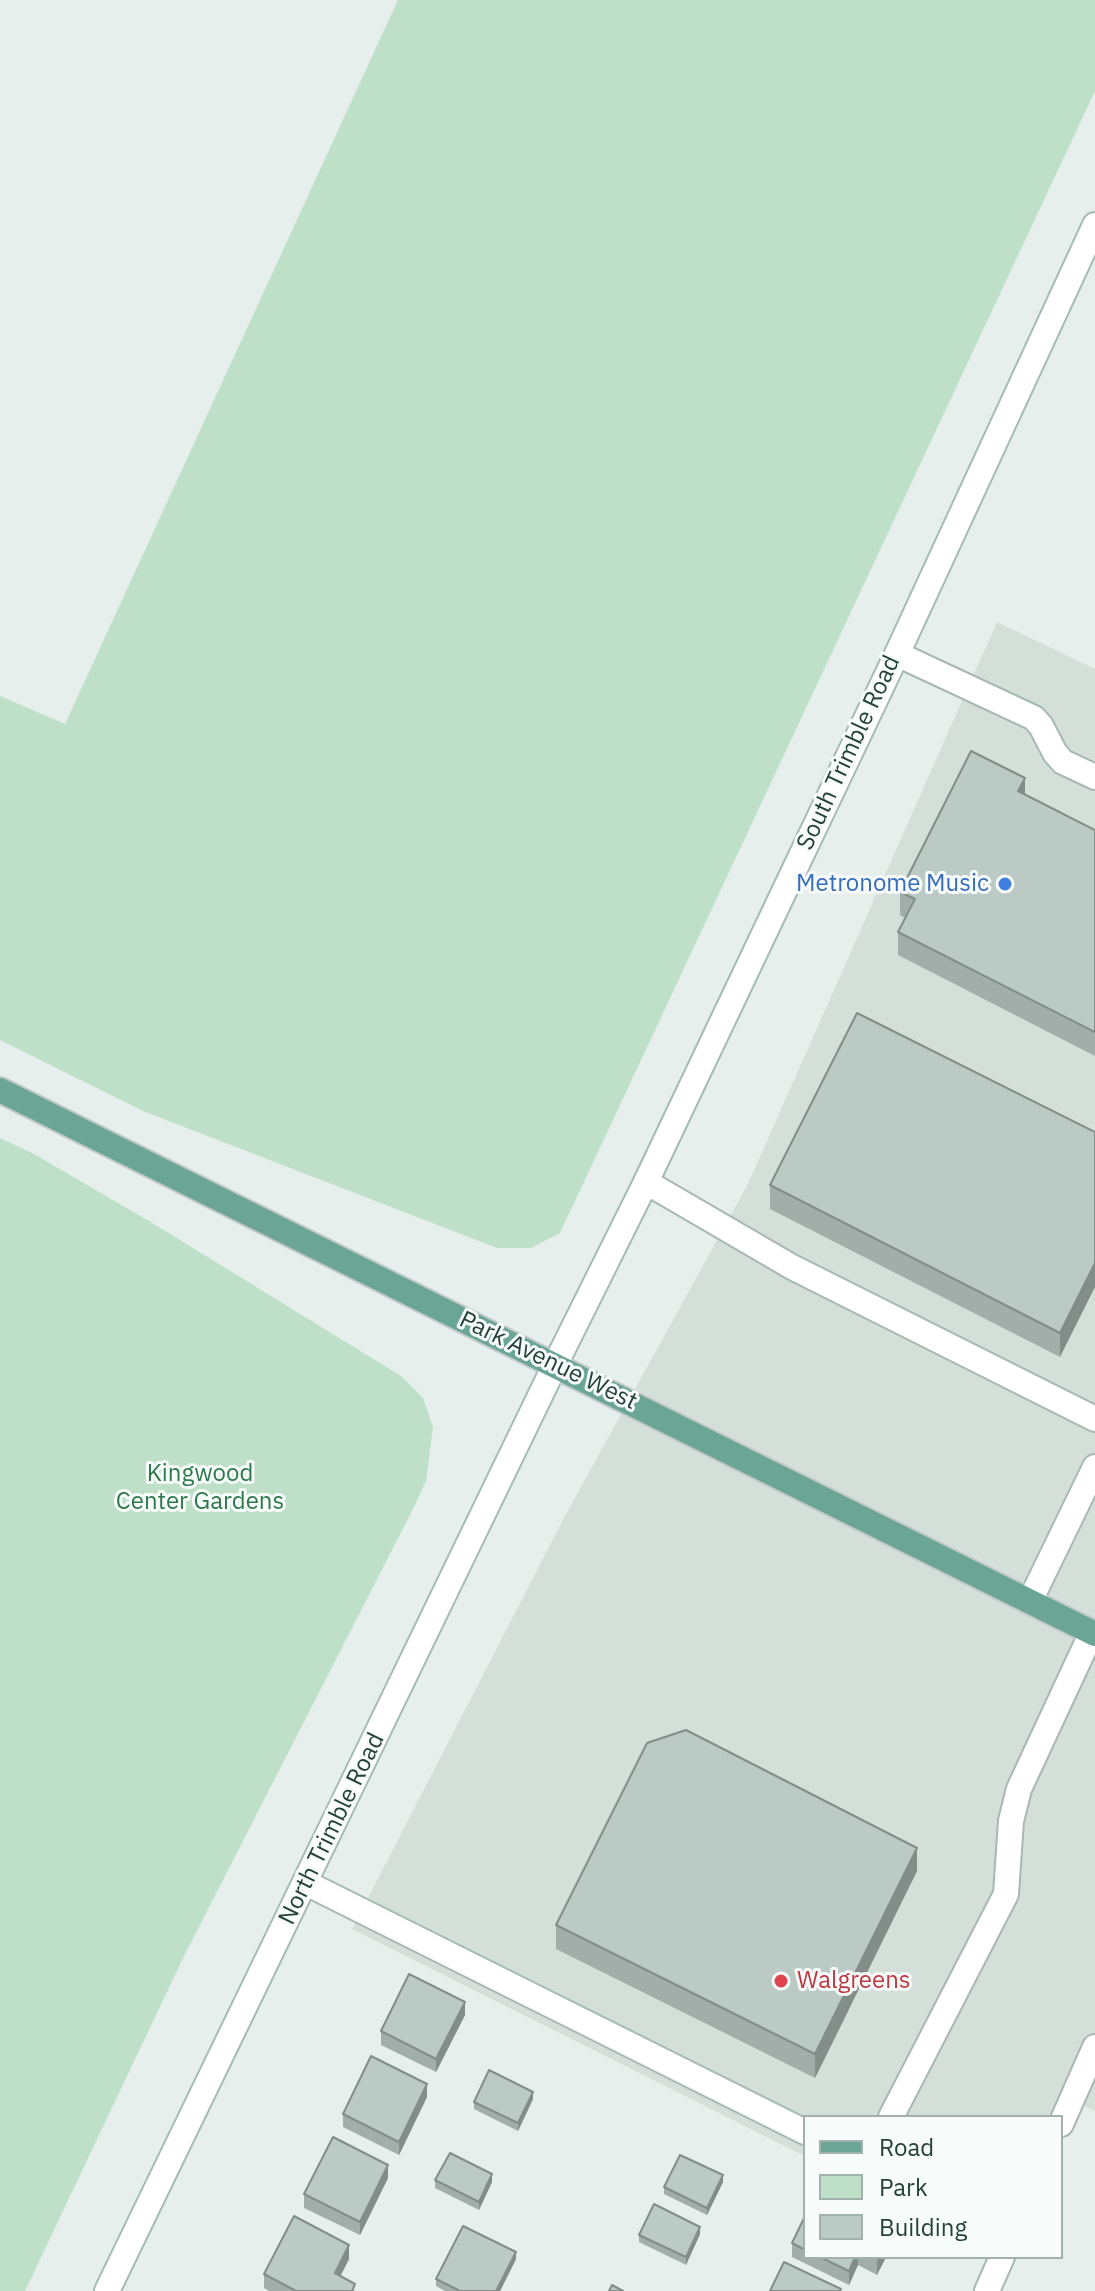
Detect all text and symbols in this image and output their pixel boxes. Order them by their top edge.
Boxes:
street label: South Trimble Road [791,651,907,855]
place label: Metronome Music [796,870,989,898]
marker: Metronome Music [996,875,1014,893]
street label: Park Avenue West [454,1305,642,1417]
park label: Kingwood Center Gardens [116,1460,284,1516]
street label: North Trimble Road [273,1728,391,1930]
place label: Walgreens [797,1967,911,1995]
marker: Walgreens [772,1972,790,1990]
legend [803,2115,1063,2259]
text: Road [879,2131,934,2163]
text: Park [879,2171,928,2203]
text: Building [879,2211,967,2243]

